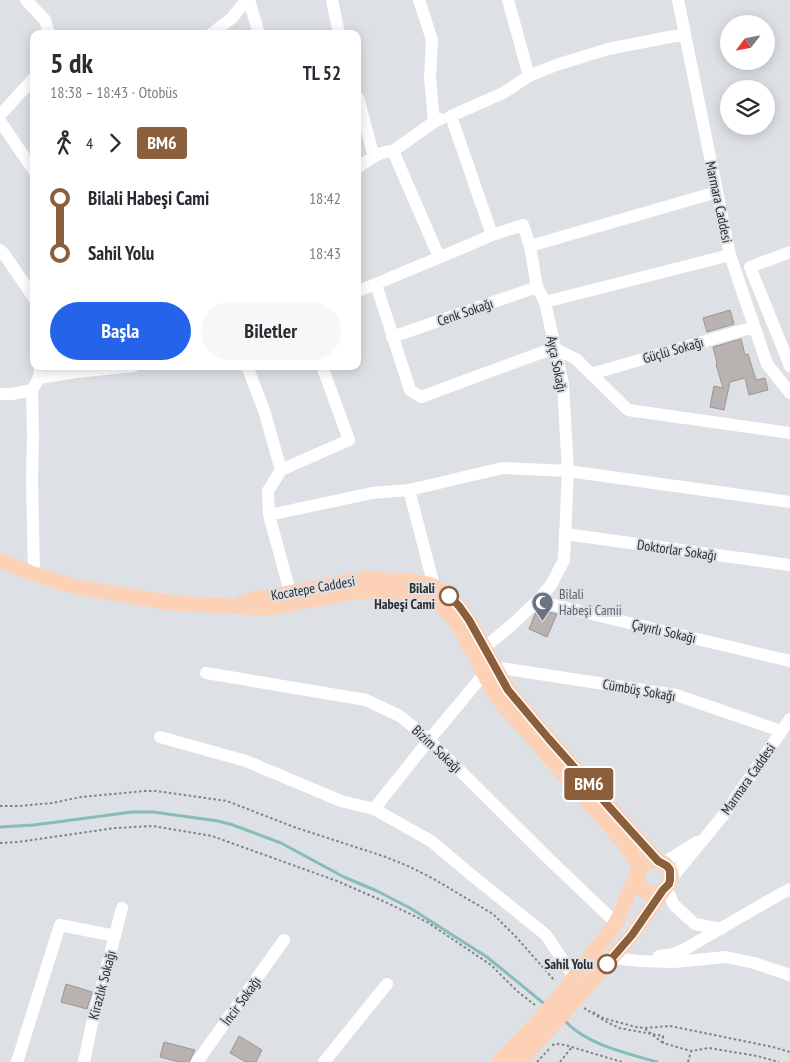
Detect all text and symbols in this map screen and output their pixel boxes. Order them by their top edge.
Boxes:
north arrow [720,15,775,70]
map controls [720,15,775,135]
text: 5 dk [50,44,93,81]
text: TL 52 [303,61,341,85]
button: layers [720,80,775,135]
text: 18:38 – 18:43 · Otobüs [50,82,178,102]
icon: walk [50,129,78,157]
icon: forward [101,129,129,157]
text: BM6 [147,131,177,154]
text: 4 [86,133,93,153]
street label: Marmara Caddesi [702,160,736,244]
text: Bilali Habeşi Cami [88,186,209,210]
text: 18:42 [309,188,341,208]
text: Sahil Yolu [88,241,154,265]
text: 18:43 [309,243,341,263]
street label: Cenk Sokağı [435,294,495,330]
button: Başla [50,302,191,360]
button: Biletler [201,302,341,360]
street label: Güçlü Sokağı [641,333,705,367]
street label: Ayça Sokağı [543,334,571,394]
street label: Doktorlar Sokağı [636,536,718,564]
street label: Kocatepe Caddesi [270,572,356,604]
place label: Bilali Habeşi Cami [374,579,435,613]
place label: Bilali Habeşi Camii [559,585,622,619]
marker: Bilali Habeşi Cami [439,586,459,606]
mosque icon: Bilali Habeşi Camii [531,590,555,621]
street label: Çayırlı Sokağı [630,615,698,647]
street label: Cümbüş Sokağı [601,675,677,705]
street label: Bizim Sokağı [408,721,466,777]
street label: Marmara Caddesi [717,740,779,818]
line badge: BM6 [560,768,618,800]
text: BM6 [574,772,604,795]
street label: Kirazlık Sokağı [84,948,120,1022]
marker: Sahil Yolu [597,954,617,974]
place label: Sahil Yolu [544,955,593,973]
street label: İncir Sokağı [217,973,265,1029]

